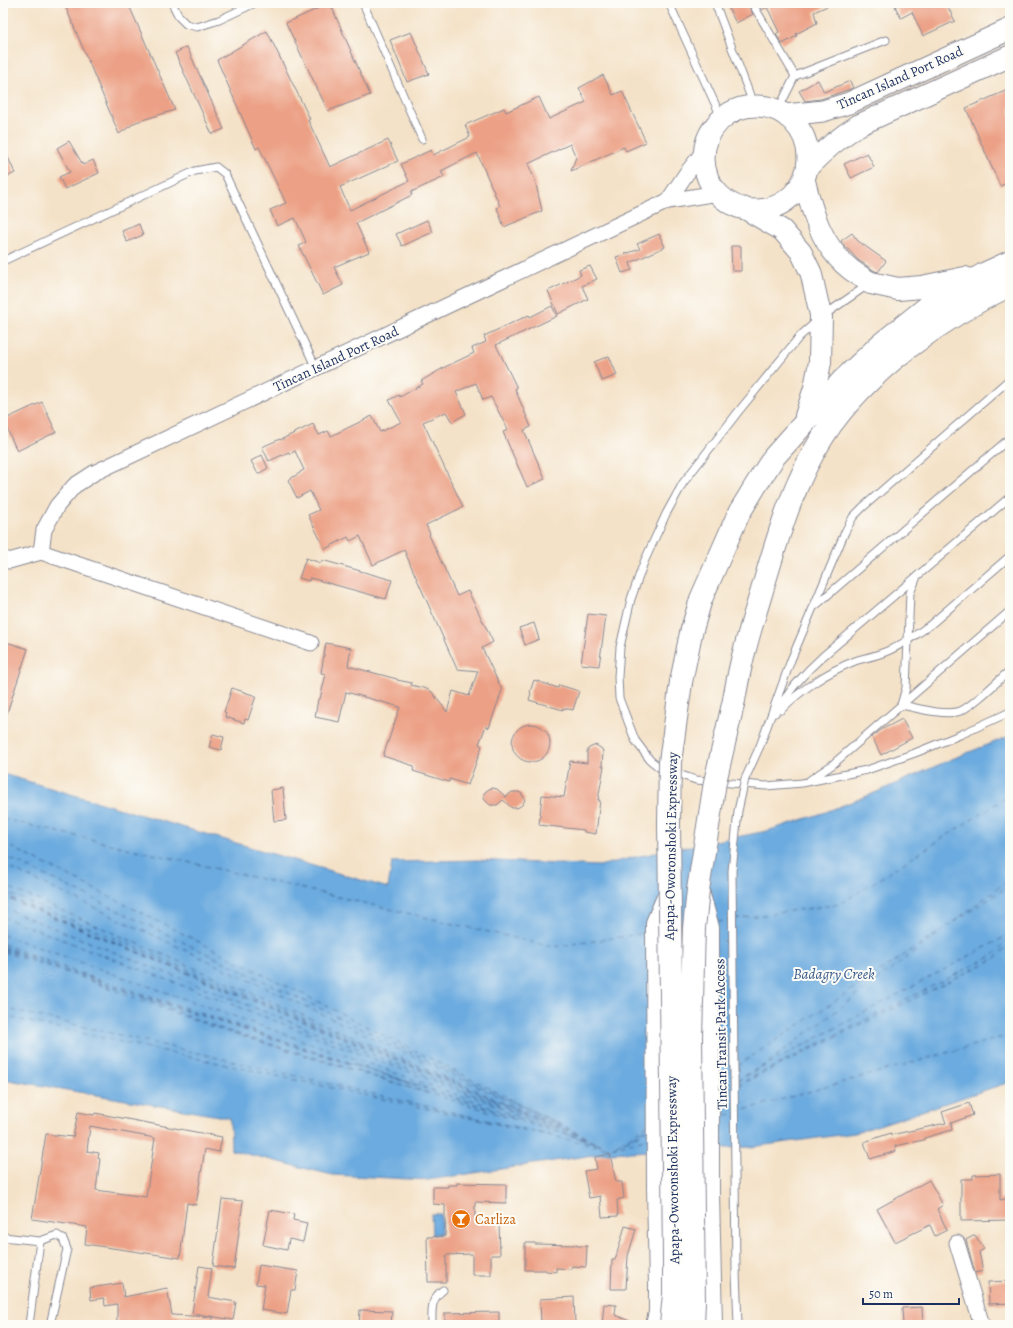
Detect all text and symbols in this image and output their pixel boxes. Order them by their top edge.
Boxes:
street label: Tincan Island Port Road [834,41,966,114]
street label: Tincan Island Port Road [270,321,402,396]
street label: Apapa-Oworonshoki Expressway [660,751,682,941]
street label: Tincan Transit Park Access [710,958,732,1110]
water label: Badagry Creek [793,964,875,984]
street label: Apapa-Oworonshoki Expressway [662,1075,684,1265]
bar icon: Carliza [450,1208,472,1230]
place label: Carliza [475,1210,516,1229]
scale bar [863,1280,959,1306]
text: 50 m [869,1286,893,1302]

